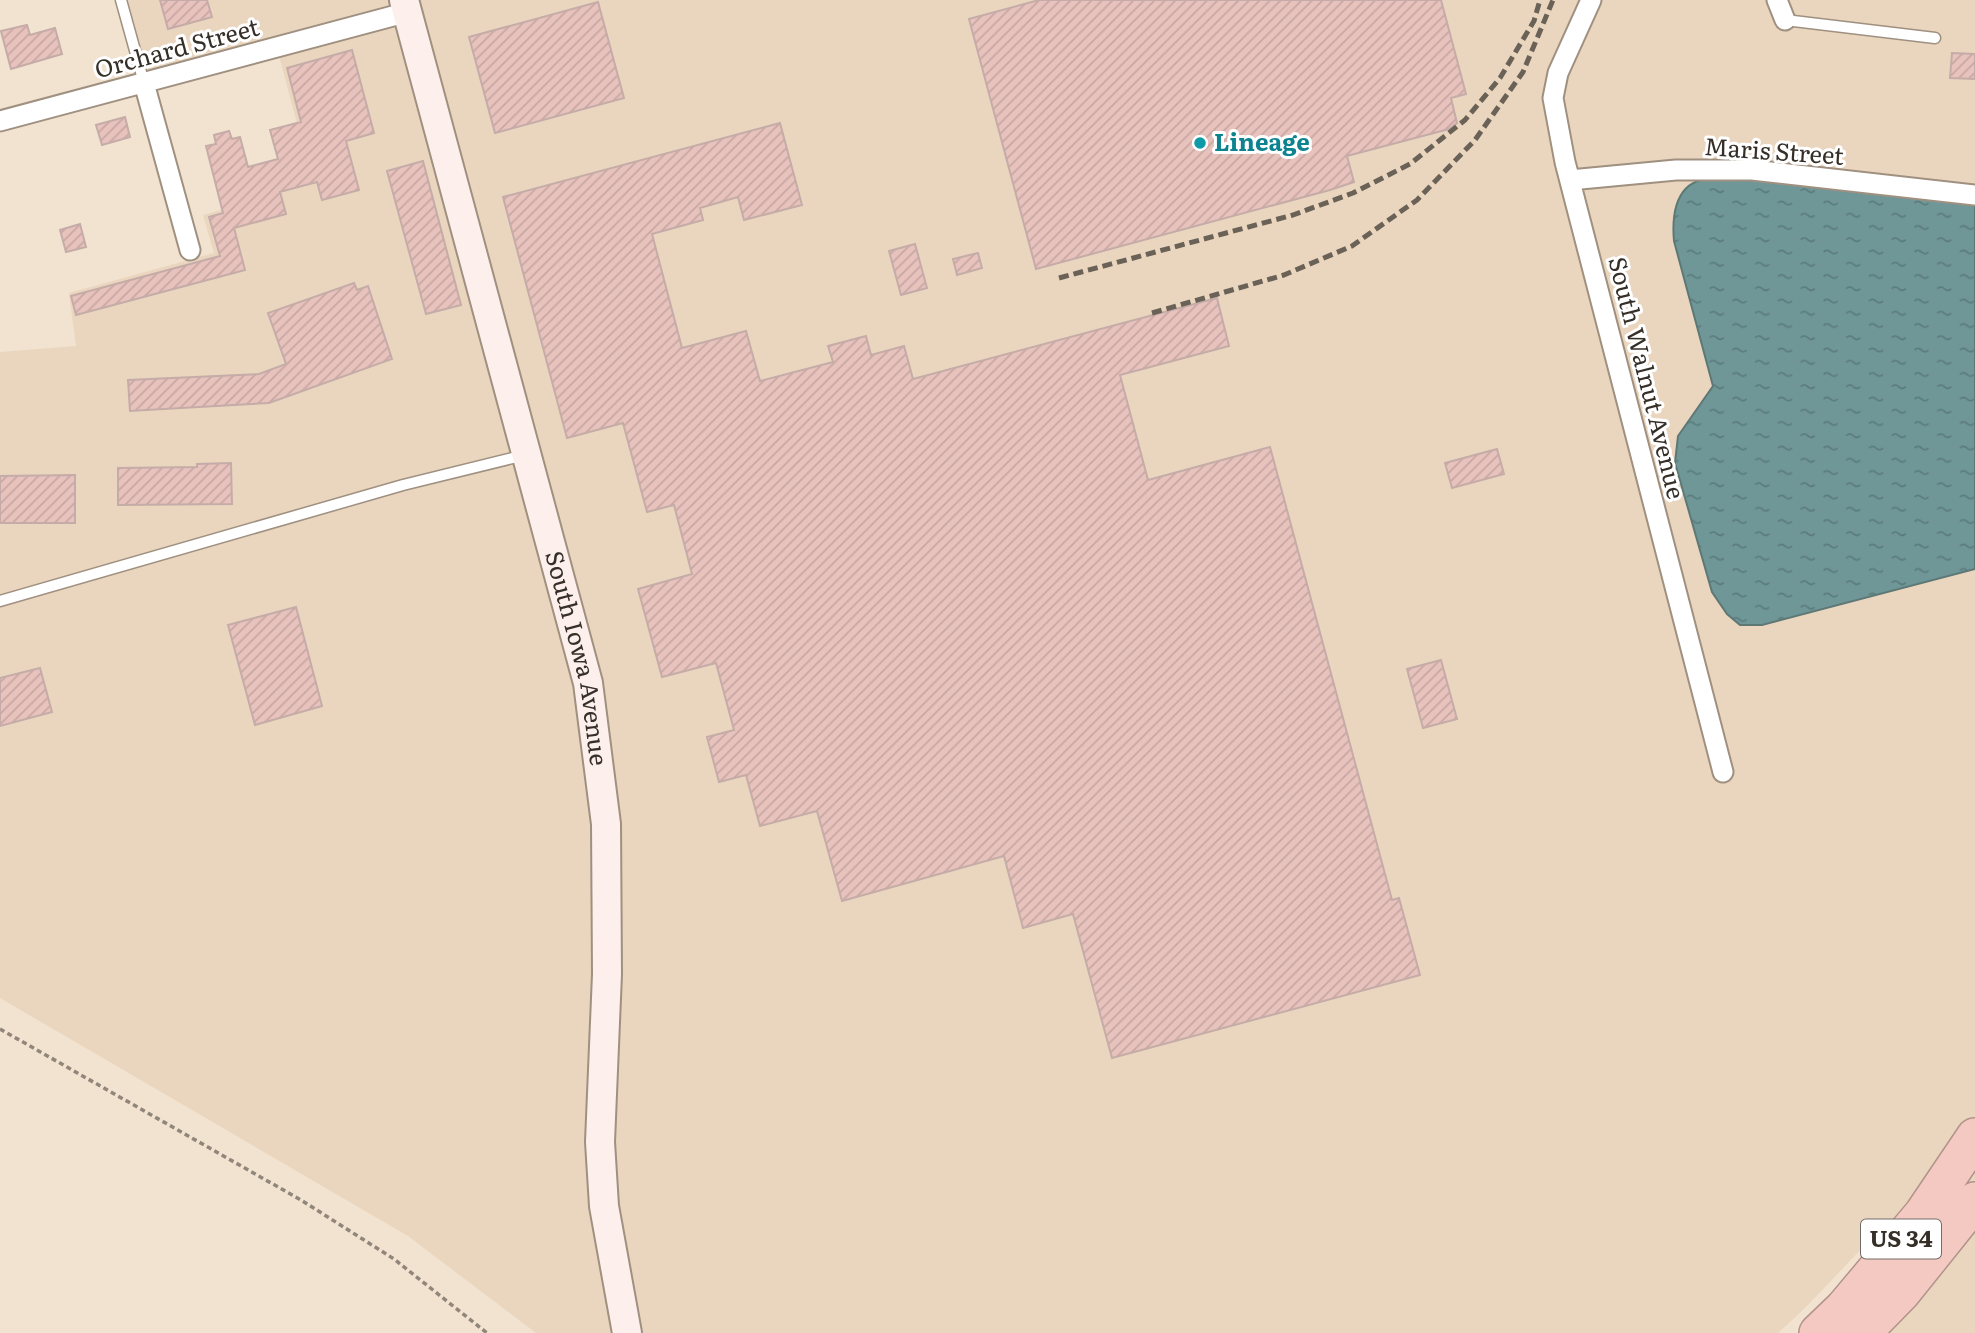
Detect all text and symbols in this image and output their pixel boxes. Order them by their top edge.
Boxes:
street label: Orchard Street [90,8,263,85]
place label: Lineage [1214,123,1310,158]
street label: Maris Street [1703,127,1845,172]
marker: Lineage [1192,135,1208,151]
street label: South Walnut Avenue [1601,253,1695,502]
street label: South Iowa Avenue [538,547,618,767]
road number: US 34 [1861,1220,1941,1258]

